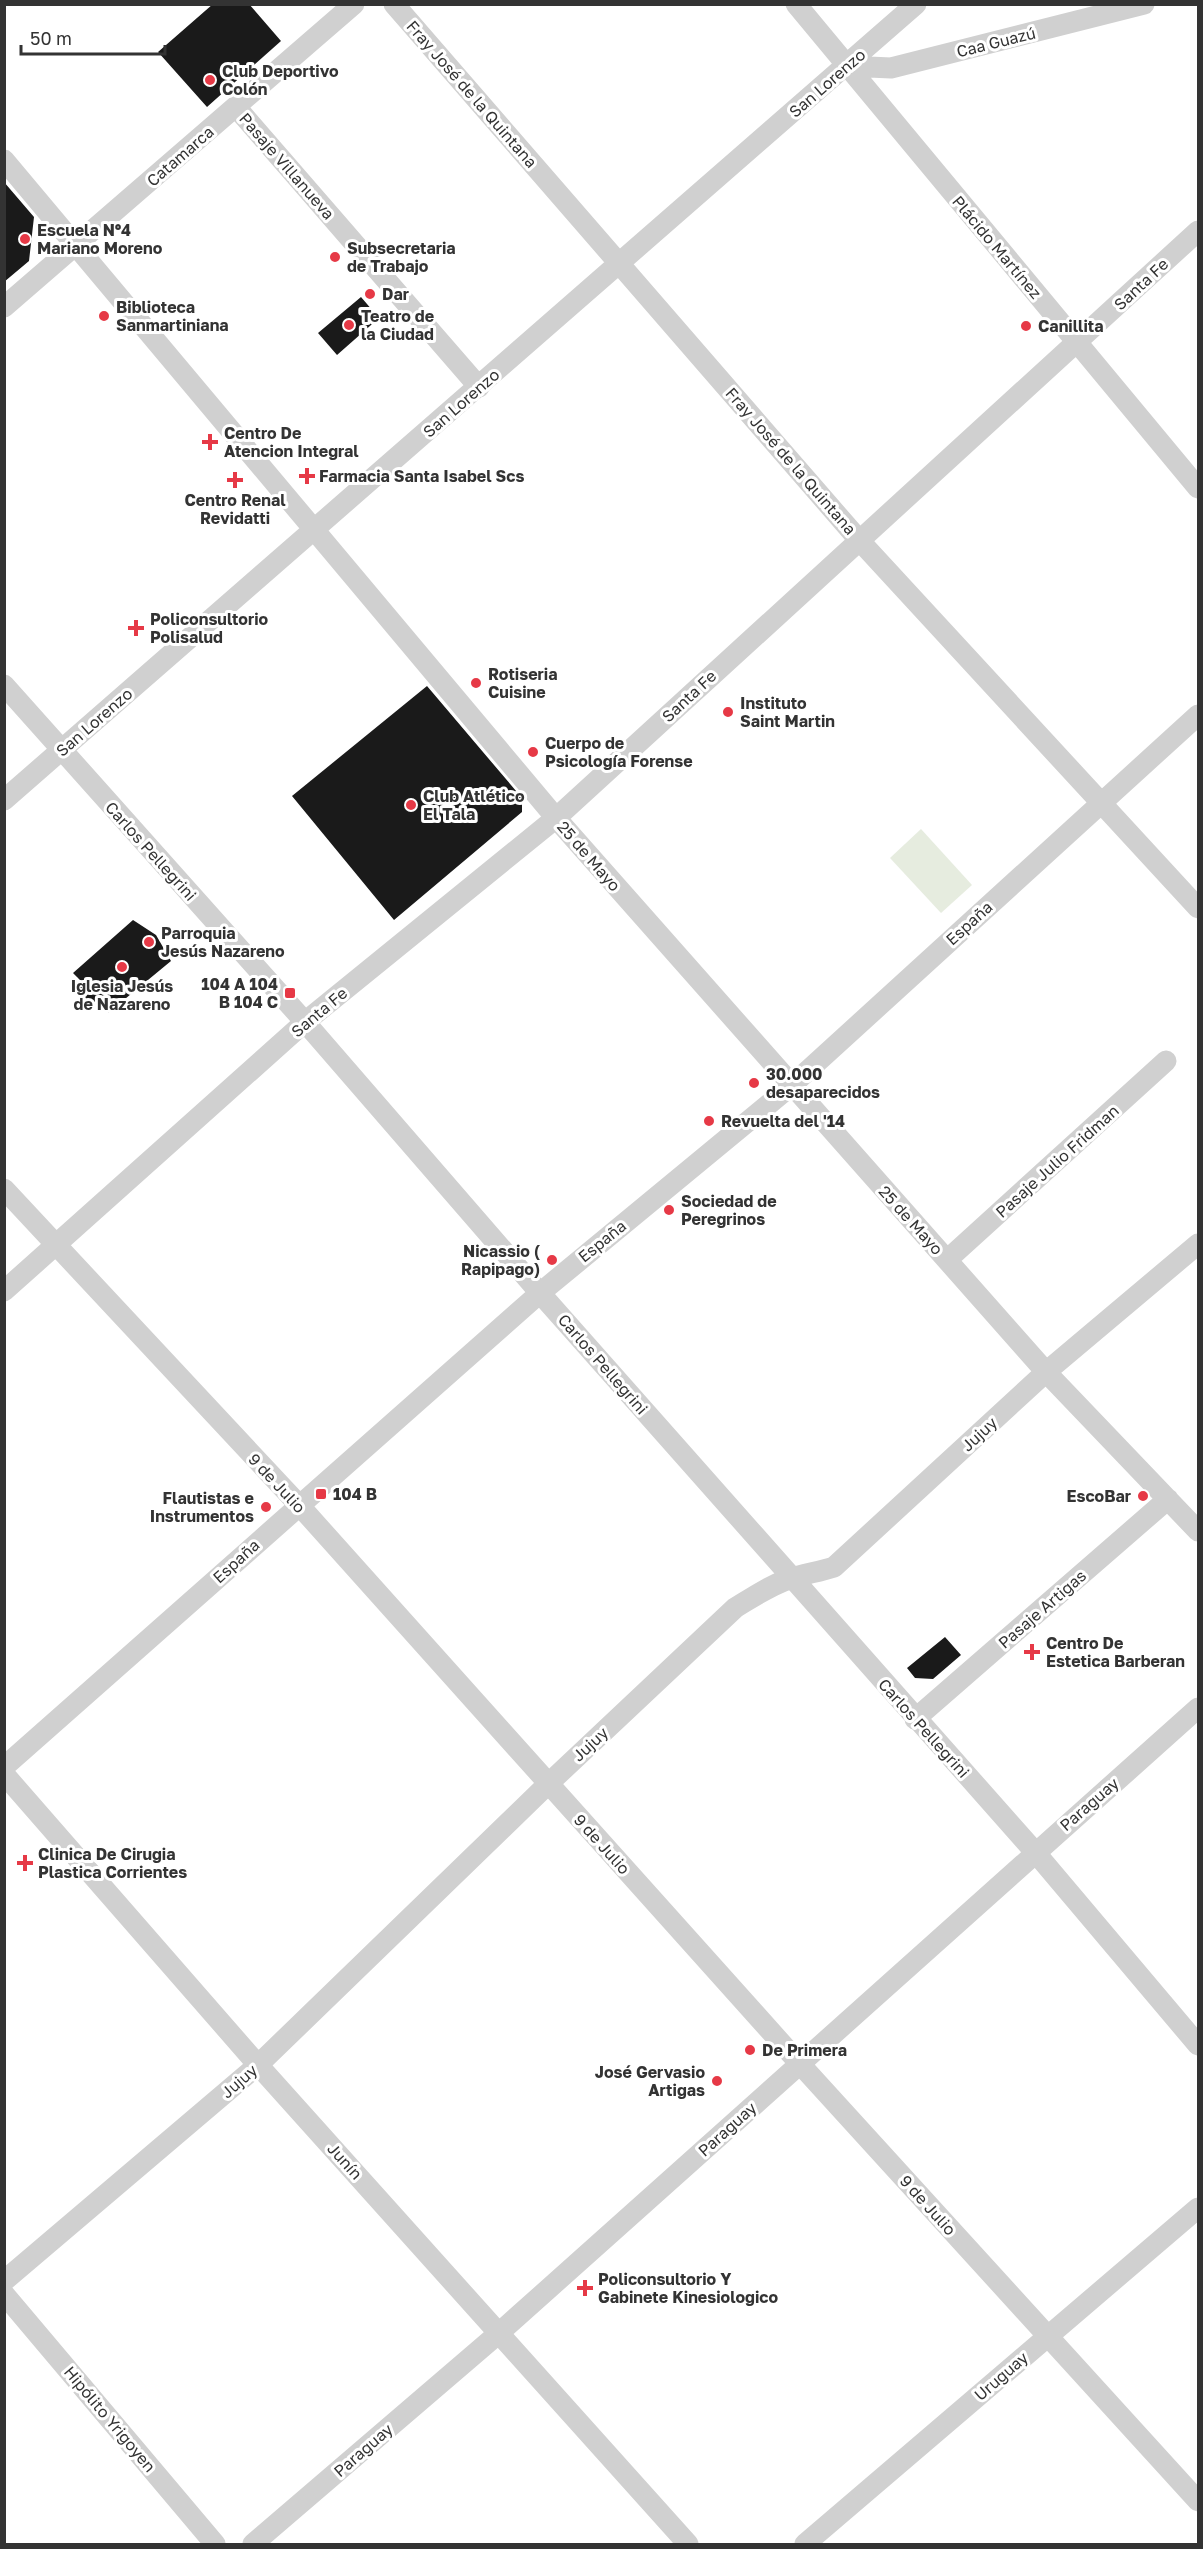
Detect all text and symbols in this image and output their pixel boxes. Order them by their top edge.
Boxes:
street label: Fray José de la Quintana [403,16,541,172]
scale bar [21,18,165,56]
street label: Caa Guazú [954,23,1038,61]
text: 50 m [30,27,72,49]
street label: San Lorenzo [785,44,869,122]
place label: Club Deportivo Colón [222,61,339,99]
marker: Club Deportivo Colón [203,73,217,87]
street label: Pasaje Villanueva [235,109,339,223]
street label: Catamarca [142,121,218,191]
street label: Plácido Martínez [948,191,1046,303]
place label: Escuela Nº4 Mariano Moreno [37,220,163,258]
marker: Escuela Nº4 Mariano Moreno [18,232,32,246]
place label: Subsecretaria de Trabajo [347,238,456,276]
marker: Subsecretaria de Trabajo [328,250,342,264]
street label: Santa Fe [1110,254,1172,314]
place label: Dar [382,284,409,304]
marker: Dar [363,287,377,301]
place label: Biblioteca Sanmartiniana [116,297,229,335]
place label: Teatro de la Ciudad [361,306,434,344]
marker: Biblioteca Sanmartiniana [97,309,111,323]
place label: Canillita [1038,316,1104,336]
marker: Teatro de la Ciudad [342,318,356,332]
marker: Canillita [1019,319,1033,333]
street label: San Lorenzo [419,364,503,442]
street label: Fray José de la Quintana [722,383,860,539]
place label: Centro De Atencion Integral [224,423,359,461]
marker: Centro De Atencion Integral [201,433,219,451]
place label: Farmacia Santa Isabel Scs [319,466,524,486]
marker: Farmacia Santa Isabel Scs [300,469,314,483]
marker: Centro Renal Revidatti [226,471,244,489]
place label: Centro Renal Revidatti [184,490,286,528]
place label: Policonsultorio Polisalud [150,609,269,647]
marker: Policonsultorio Polisalud [127,619,145,637]
place label: Rotiseria Cuisine [488,664,557,702]
street label: Santa Fe [658,666,720,726]
marker: Rotiseria Cuisine [469,676,483,690]
street label: San Lorenzo [52,683,136,761]
place label: Instituto Saint Martin [740,693,835,731]
marker: Instituto Saint Martin [721,705,735,719]
place label: Cuerpo de Psicología Forense [545,733,693,771]
marker: Cuerpo de Psicología Forense [526,745,540,759]
place label: Club Atlético El Tala [423,786,525,824]
street label: Carlos Pellegrini [101,797,201,905]
marker: Club Atlético El Tala [404,798,418,812]
street label: 25 de Mayo [553,817,625,895]
street label: España [941,897,997,949]
place label: Parroquia Jesús Nazareno [161,923,285,961]
marker: Parroquia Jesús Nazareno [142,935,156,949]
marker: Iglesia Jesús de Nazareno [115,960,129,974]
place label: 104 A 104 B 104 C [201,974,278,1012]
place label: Iglesia Jesús de Nazareno [71,976,173,1014]
street label: Santa Fe [287,983,351,1041]
marker: 104 A 104 B 104 C [283,986,297,1000]
place label: 30.000 desaparecidos [766,1064,880,1102]
marker: 30.000 desaparecidos [747,1076,761,1090]
street label: Pasaje Julio Fridman [991,1100,1123,1222]
place label: Revuelta del '14 [721,1111,845,1131]
marker: Revuelta del '14 [702,1114,716,1128]
street label: 25 de Mayo [875,1181,947,1259]
place label: Sociedad de Peregrinos [681,1191,777,1229]
marker: Sociedad de Peregrinos [662,1203,676,1217]
street label: España [574,1216,630,1266]
place label: Nicassio ( Rapipago) [461,1241,541,1279]
marker: Nicassio ( Rapipago) [545,1253,559,1267]
street label: Carlos Pellegrini [554,1310,652,1418]
street label: Jujuy [957,1413,1001,1455]
street label: 9 de Julio [244,1449,310,1517]
place label: 104 B [333,1484,377,1504]
place label: EscoBar [1066,1486,1131,1506]
marker: 104 B [314,1487,328,1501]
place label: Flautistas e Instrumentos [150,1488,254,1526]
marker: EscoBar [1136,1489,1150,1503]
marker: Flautistas e Instrumentos [259,1500,273,1514]
street label: España [208,1535,264,1587]
street label: Pasaje Artigas [994,1565,1090,1653]
place label: Centro De Estetica Barberan [1046,1633,1185,1671]
marker: Centro De Estetica Barberan [1023,1643,1041,1661]
street label: Carlos Pellegrini [874,1674,974,1782]
street label: Jujuy [568,1723,612,1765]
street label: Paraguay [1055,1773,1123,1835]
street label: 9 de Julio [570,1810,634,1878]
place label: Clinica De Cirugia Plastica Corrientes [38,1844,187,1882]
marker: Clinica De Cirugia Plastica Corrientes [16,1854,34,1872]
place label: De Primera [762,2040,847,2060]
marker: De Primera [743,2043,757,2057]
street label: Jujuy [217,2060,261,2102]
place label: José Gervasio Artigas [595,2062,705,2100]
marker: José Gervasio Artigas [710,2074,724,2088]
street label: Paraguay [694,2098,760,2160]
street label: Junín [323,2139,367,2183]
street label: 9 de Julio [896,2171,960,2239]
place label: Policonsultorio Y Gabinete Kinesiologico [598,2269,778,2307]
marker: Policonsultorio Y Gabinete Kinesiologico [576,2279,594,2297]
street label: Uruguay [970,2347,1032,2405]
street label: Hipólito Yrigoyen [60,2362,160,2476]
street label: Paraguay [329,2419,397,2481]

